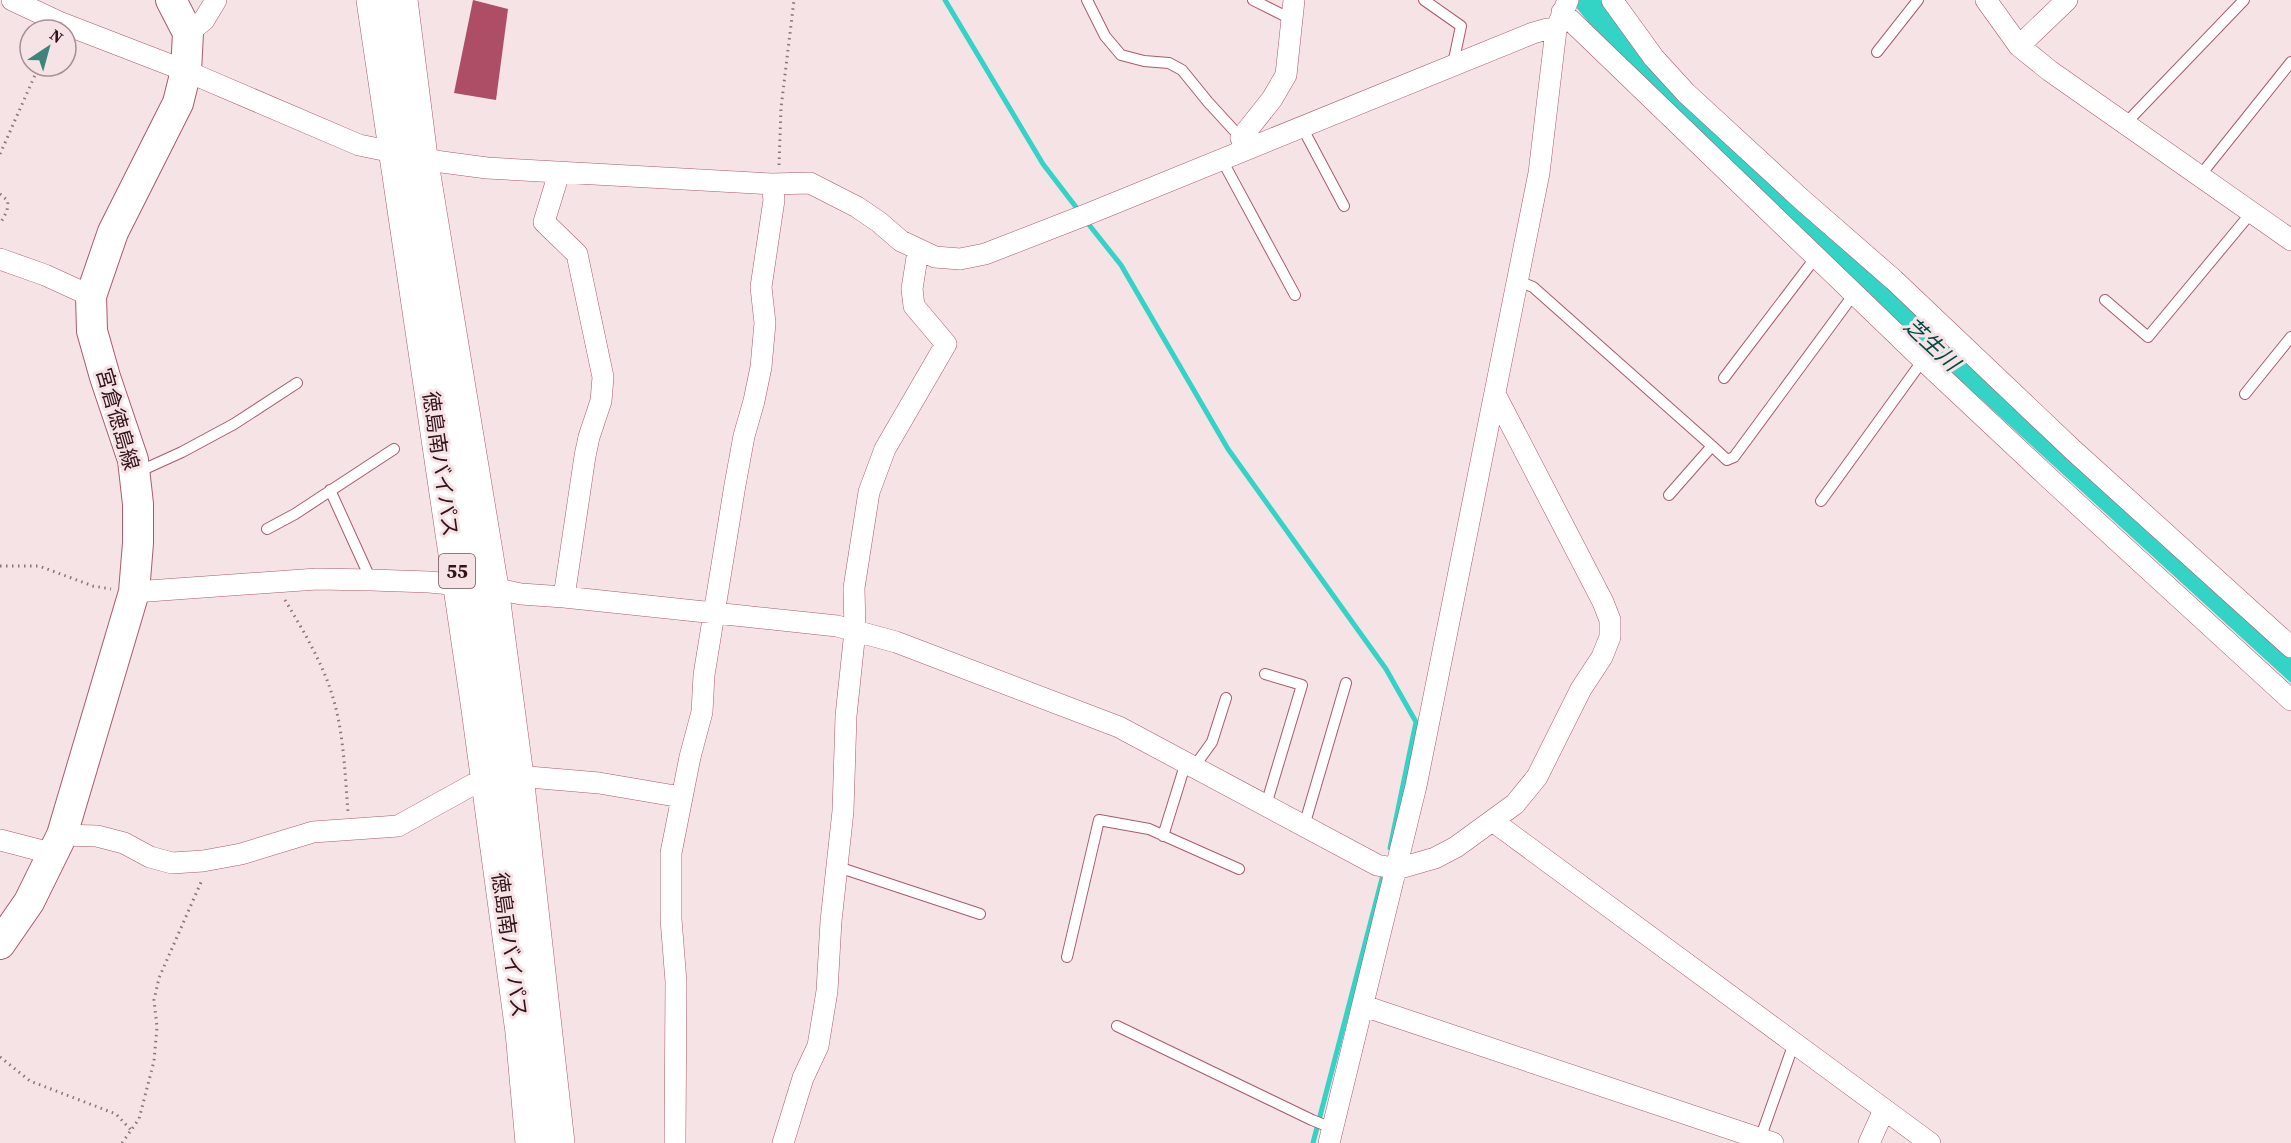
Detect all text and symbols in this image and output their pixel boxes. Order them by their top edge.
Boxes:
north arrow [18,18,78,78]
text: N [46,24,68,48]
water label: 芝生川 [1898,311,1968,379]
street label: 宮倉徳島線 [90,365,146,473]
street label: 徳島南バイパス [416,389,466,539]
road number: 55 [439,554,475,588]
street label: 徳島南バイパス [485,870,535,1020]

